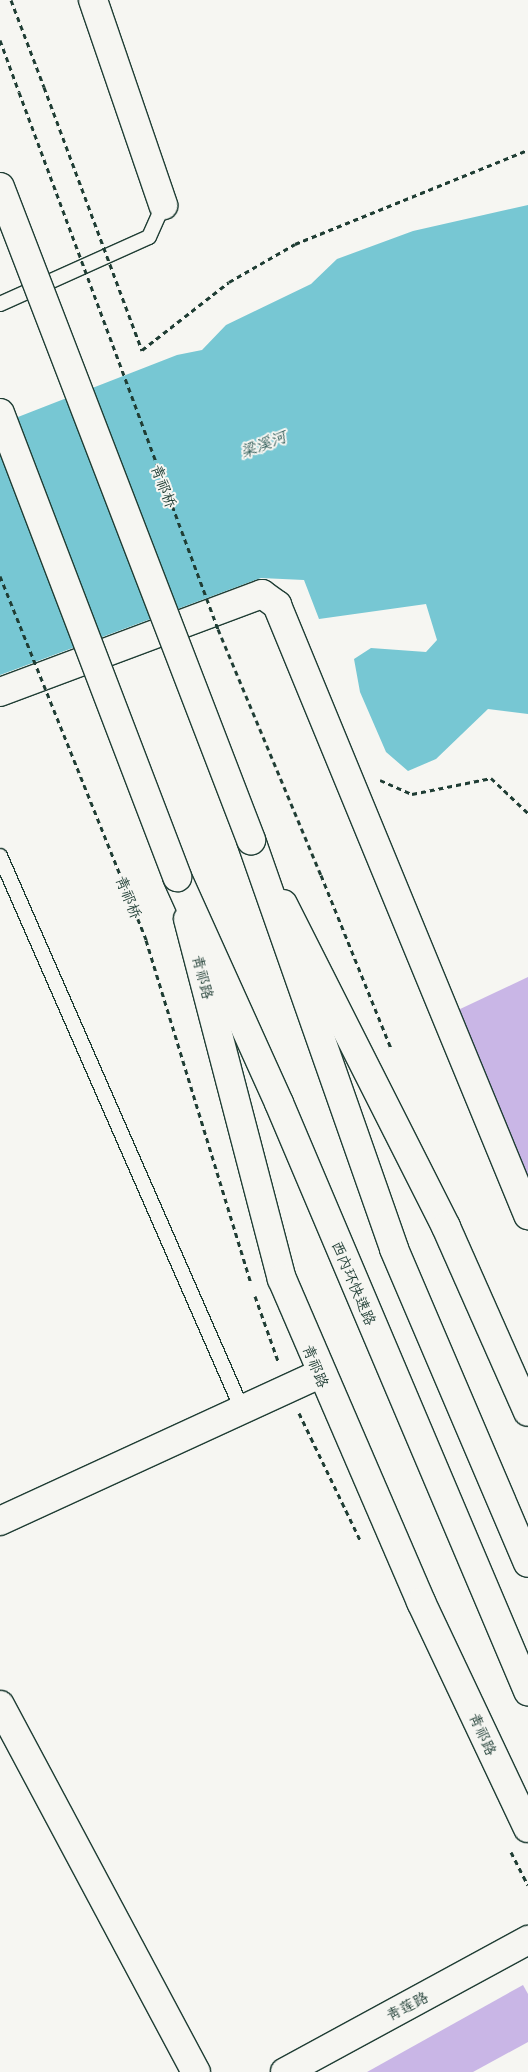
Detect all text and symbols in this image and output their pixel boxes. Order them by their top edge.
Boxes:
water label: 梁溪河 [237,426,289,462]
street label: 青祁桥 [148,462,180,510]
street label: 青祁桥 [112,873,146,921]
street label: 青祁路 [188,953,218,1001]
street label: 西内环快速路 [328,1238,380,1328]
street label: 青祁路 [299,1342,333,1390]
street label: 青祁路 [465,1710,501,1758]
street label: 青莲路 [383,1987,431,2025]

